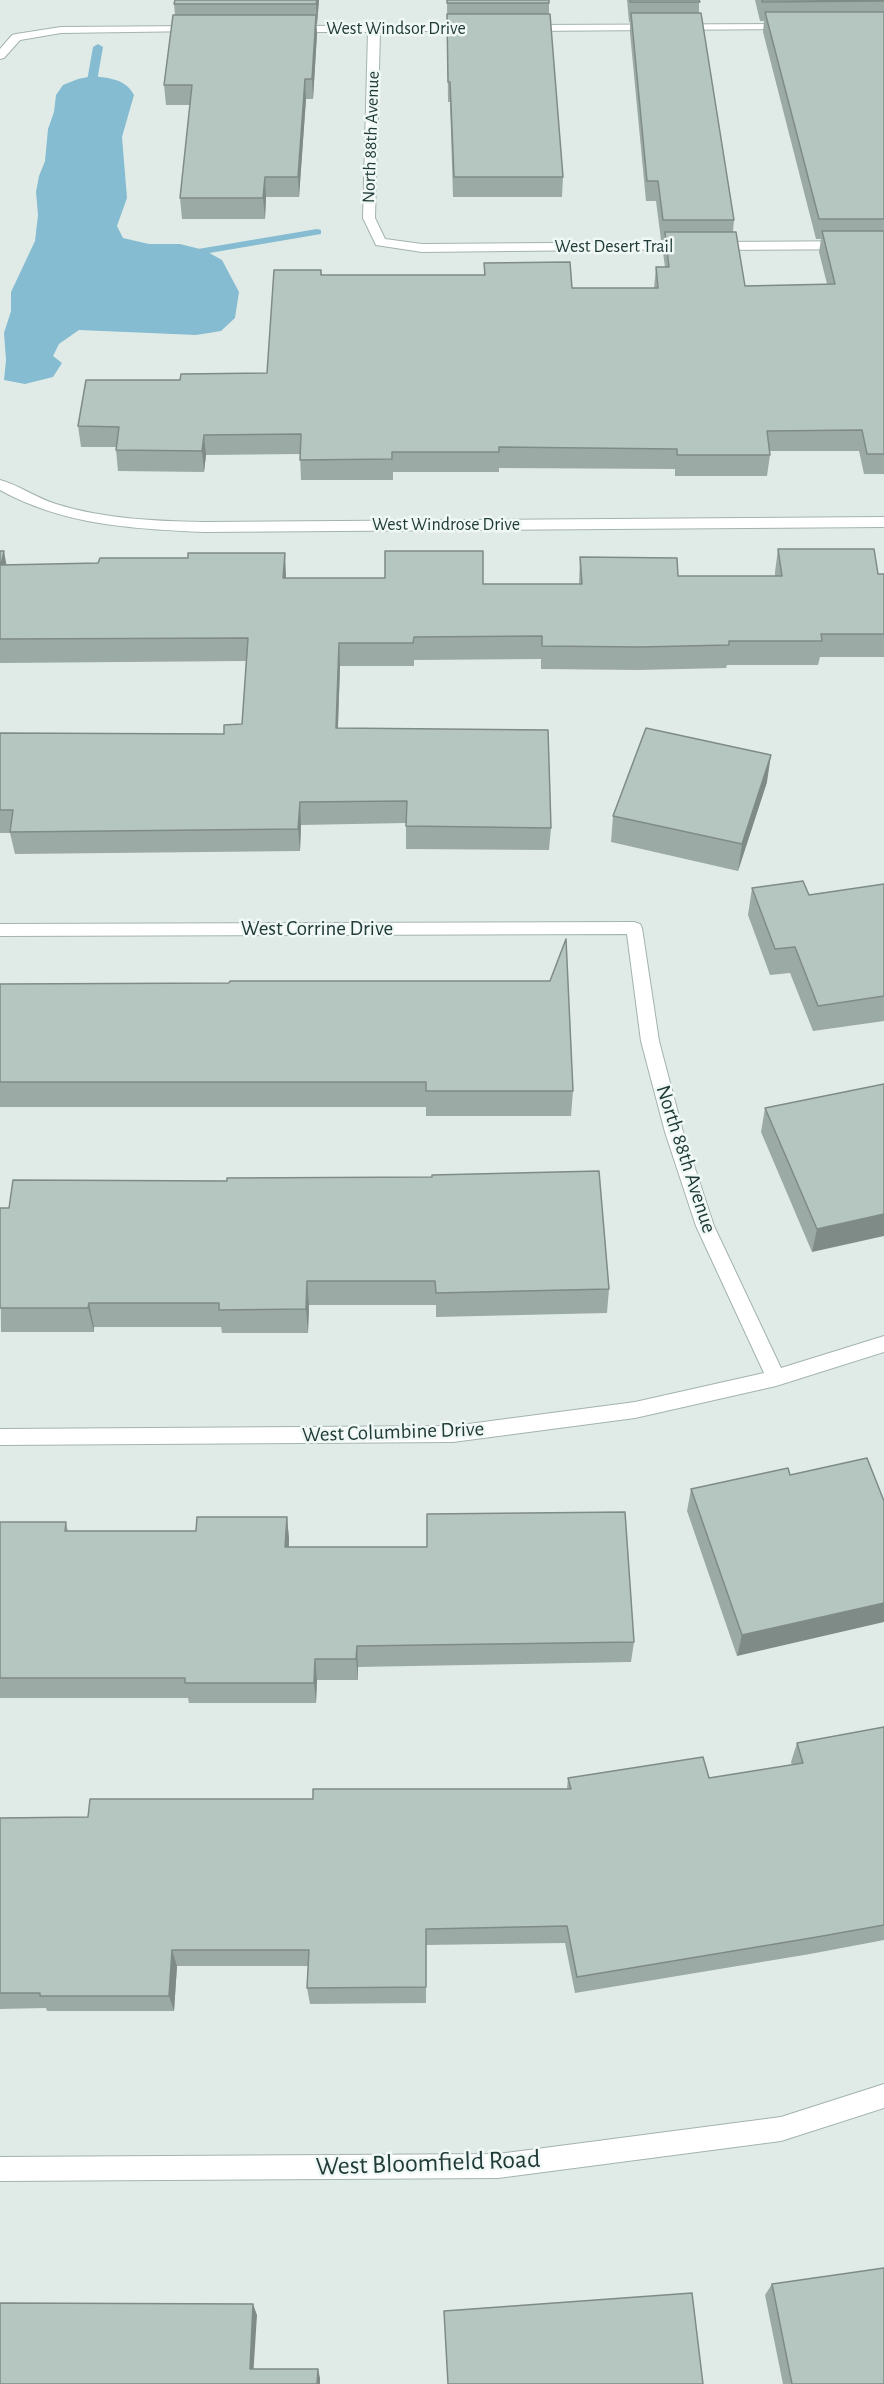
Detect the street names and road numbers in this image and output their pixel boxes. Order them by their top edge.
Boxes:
street label: West Windsor Drive [326,18,466,40]
street label: North 88th Avenue [358,71,384,203]
street label: West Desert Trail [555,236,673,258]
street label: West Windrose Drive [372,514,520,536]
street label: West Corrine Drive [241,916,393,942]
street label: North 88th Avenue [650,1082,722,1236]
street label: West Columbine Drive [301,1416,485,1448]
street label: West Bloomfield Road [315,2143,541,2183]

